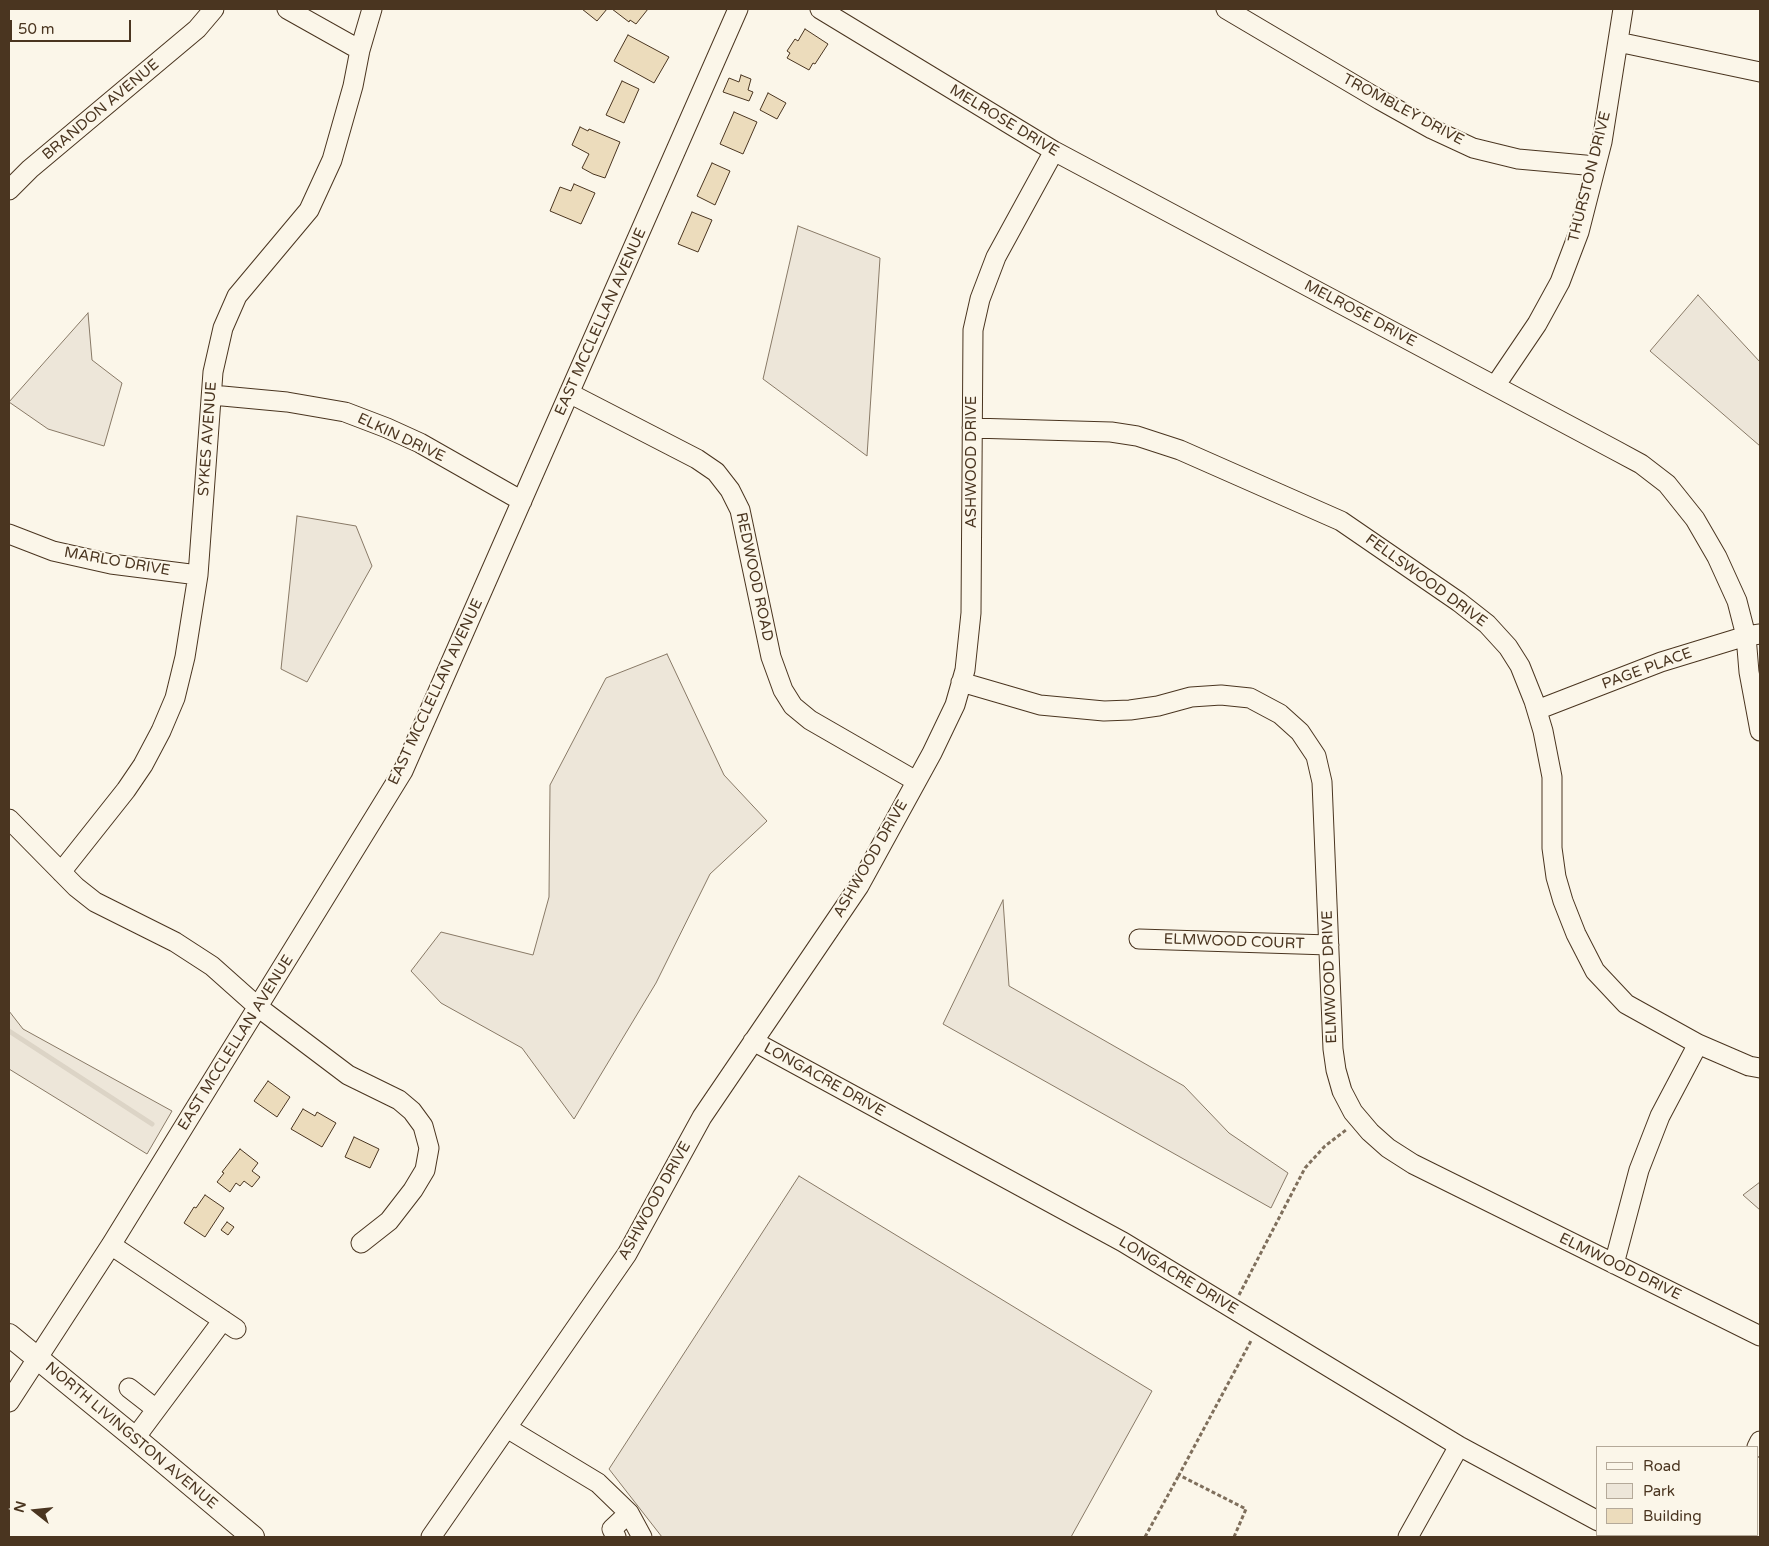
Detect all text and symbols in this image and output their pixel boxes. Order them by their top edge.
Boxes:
scale bar [12,10,134,42]
text: 50 m [18,20,55,38]
street label: BRANDON AVENUE [39,56,163,164]
street label: TROMBLEY DRIVE [1339,70,1467,150]
street label: MELROSE DRIVE [946,81,1062,161]
street label: THURSTON DRIVE [1565,110,1615,244]
street label: EAST MCCLELLAN AVENUE [551,225,651,419]
street label: MELROSE DRIVE [1301,277,1419,351]
street label: SYKES AVENUE [195,381,221,497]
street label: ASHWOOD DRIVE [963,396,981,528]
street label: ELKIN DRIVE [354,410,448,466]
street label: REDWOOD ROAD [732,511,776,643]
street label: FELLSWOOD DRIVE [1362,531,1490,631]
street label: MARLO DRIVE [63,544,171,580]
street label: EAST MCCLELLAN AVENUE [385,596,487,788]
street label: PAGE PLACE [1599,644,1695,694]
street label: ASHWOOD DRIVE [830,797,912,921]
street label: ELMWOOD DRIVE [1319,910,1341,1044]
street label: ELMWOOD COURT [1163,931,1305,953]
street label: EAST MCCLELLAN AVENUE [174,952,298,1134]
street label: LONGACRE DRIVE [760,1039,888,1121]
street label: ASHWOOD DRIVE [615,1139,695,1263]
street label: ELMWOOD DRIVE [1556,1230,1684,1304]
street label: LONGACRE DRIVE [1115,1233,1241,1319]
street label: NORTH LIVINGSTON AVENUE [41,1359,221,1513]
legend [1596,1446,1759,1536]
text: Road [1643,1457,1681,1475]
text: Park [1643,1482,1675,1500]
north arrow [10,1486,60,1536]
text: N [10,1499,30,1514]
text: Building [1643,1507,1702,1525]

